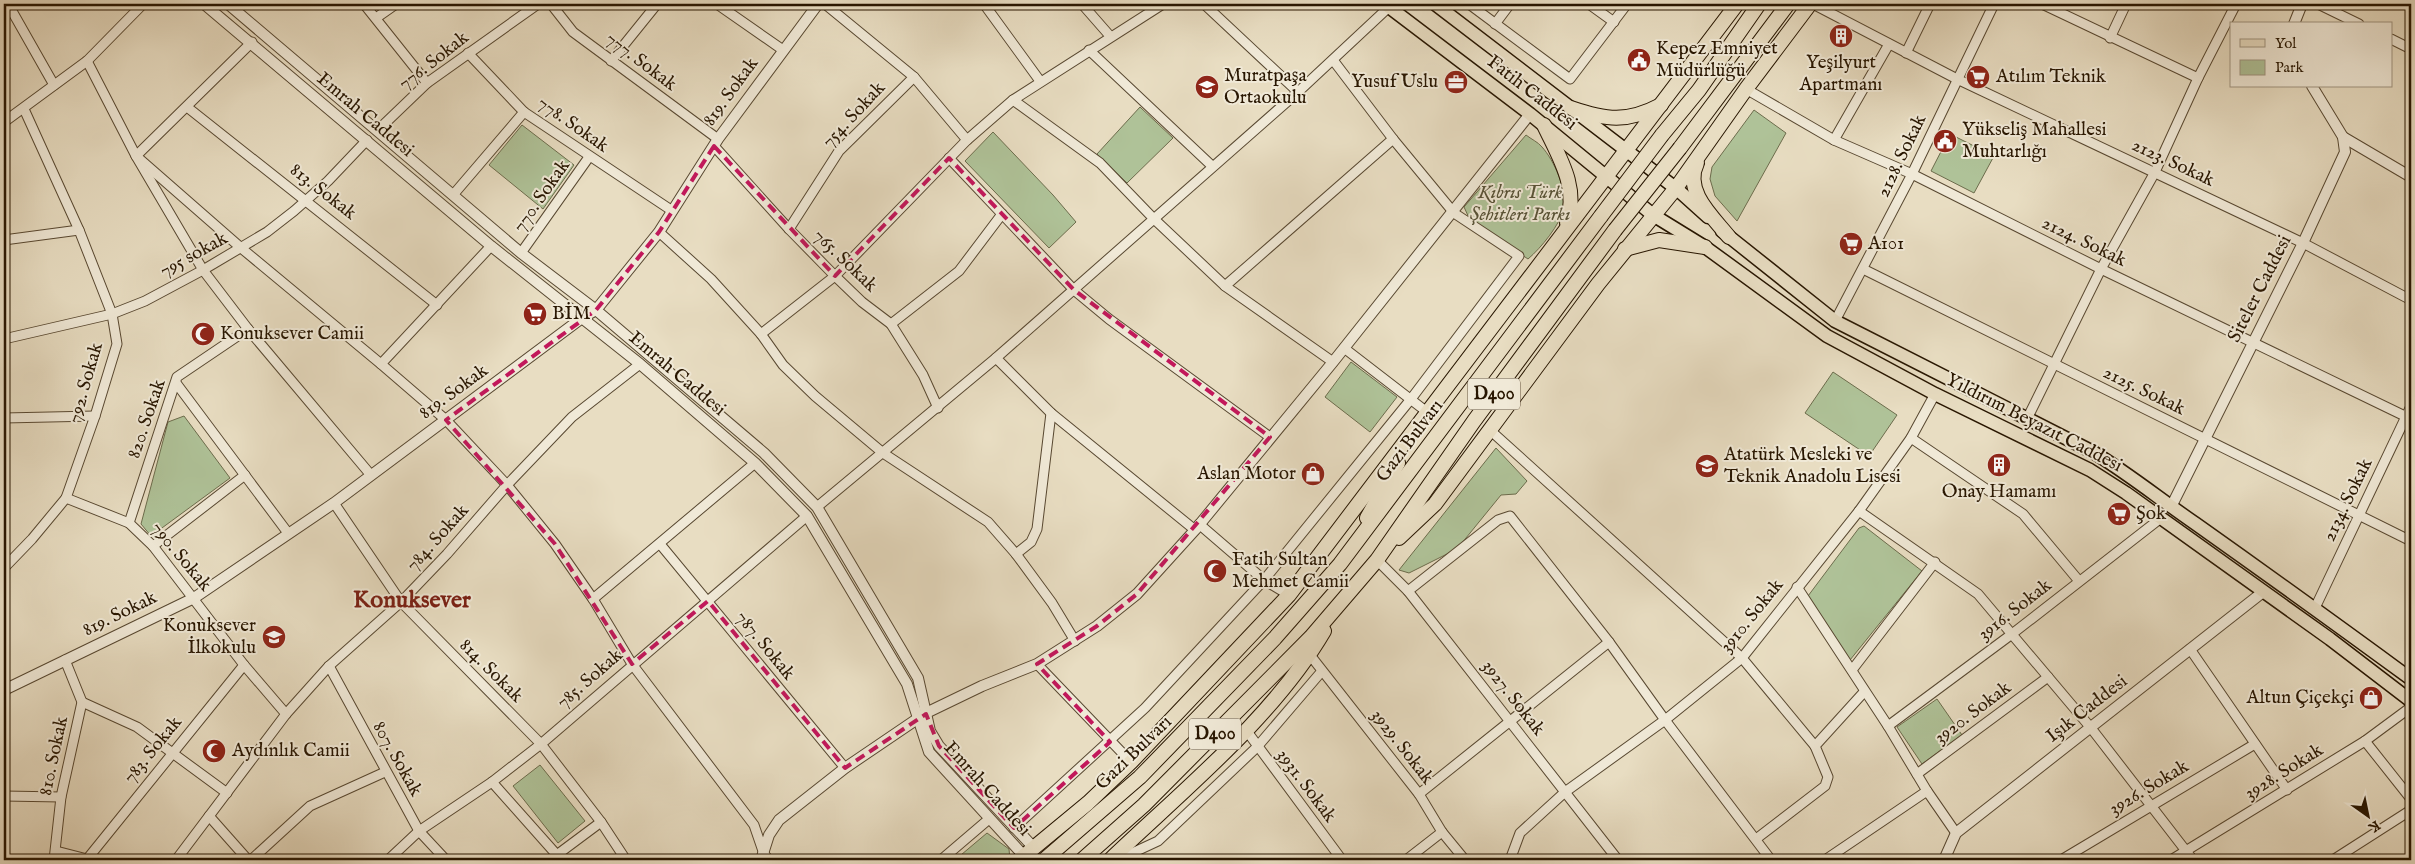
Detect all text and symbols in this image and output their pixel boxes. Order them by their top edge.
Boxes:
legend [2230,22,2392,88]
building icon: Yeşilyurt Apartmanı [1828,23,1854,49]
street label: 776. Sokak [394,26,475,96]
street label: 777. Sokak [600,27,682,97]
text: Yol [2275,34,2297,53]
place label: Kepez Emniyet Müdürlüğü [1656,37,1778,83]
public building icon: Kepez Emniyet Müdürlüğü [1626,47,1652,73]
street label: Fatih Caddesi [1482,50,1582,136]
place label: Yeşilyurt Apartmanı [1799,51,1882,97]
street label: 819. Sokak [698,52,765,131]
text: Park [2275,58,2305,77]
place label: Muratpaşa Ortaokulu [1224,64,1307,110]
supermarket icon: Atılım Teknik [1965,64,1991,90]
place label: Atılım Teknik [1995,65,2107,89]
street label: Emrah Caddesi [311,67,419,163]
office icon: Yusuf Uslu [1443,69,1469,95]
place label: Yusuf Uslu [1351,70,1438,94]
school or university icon: Muratpaşa Ortaokulu [1194,74,1220,100]
street label: 754. Sokak [817,76,891,153]
street label: 778. Sokak [533,92,614,159]
street label: 2128. Sokak [1872,110,1933,201]
place label: Yükseliş Mahallesi Muhtarlığı [1962,118,2107,164]
public building icon: Yükseliş Mahallesi Muhtarlığı [1932,128,1958,154]
street label: 2123. Sokak [2128,133,2219,193]
street label: 770. Sokak [508,154,576,237]
street label: 813. Sokak [285,158,362,226]
park label: Kıbrıs Türk Şehitleri Parkı [1470,181,1570,227]
street label: 2124. Sokak [2038,211,2131,273]
street label: 765. Sokak [808,224,883,298]
street label: 795 sokak [156,226,233,283]
supermarket icon: A101 [1838,231,1864,257]
street label: Siteler Caddesi [2223,231,2297,347]
place label: A101 [1867,232,1904,256]
supermarket icon: BİM [522,301,548,327]
place label: BİM [552,302,591,326]
mosque icon: Konuksever Camii [190,321,216,347]
place label: Konuksever Camii [220,322,364,346]
street label: Emrah Caddesi [623,326,731,422]
street label: 792. Sokak [63,339,109,426]
street label: 819. Sokak [415,358,494,425]
street label: 2125. Sokak [2099,361,2190,422]
street label: Yıldırım Beyazıt Caddesi [1942,368,2126,478]
street label: 820. Sokak [122,375,172,462]
road number: D400 [1468,378,1520,409]
street label: Gazi Bulvarı [1371,395,1449,487]
place label: Atatürk Mesleki ve Teknik Anadolu Lisesi [1723,443,1901,489]
building icon: Onay Hamamı [1986,452,2012,478]
school or university icon: Atatürk Mesleki ve Teknik Anadolu Lisesi [1694,453,1720,479]
street label: 2134. Sokak [2318,454,2379,545]
shop icon: Aslan Motor [1300,461,1326,487]
place label: Aslan Motor [1196,462,1296,486]
place label: Onay Hamamı [1942,480,2056,504]
street label: 784. Sokak [401,499,475,577]
supermarket icon: Şok [2106,501,2132,527]
place label: Şok [2136,502,2167,526]
street label: 790. Sokak [145,517,217,597]
place label: Fatih Sultan Mehmet Camii [1232,548,1349,594]
mosque icon: Fatih Sultan Mehmet Camii [1202,558,1228,584]
street label: 3910. Sokak [1715,573,1790,658]
street label: 3916. Sokak [1973,573,2057,646]
street label: 819. Sokak [79,585,162,642]
district label: Konuksever [353,585,471,616]
street label: 787. Sokak [730,607,801,686]
place label: Konuksever İlkokulu [163,614,256,660]
school or university icon: Konuksever İlkokulu [261,624,287,650]
street label: 814. Sokak [454,634,529,709]
street label: 785. Sokak [552,643,629,714]
street label: 3927. Sokak [1476,655,1551,741]
street label: Işık Caddesi [2041,670,2133,748]
street label: 3920. Sokak [1930,676,2017,750]
shop icon: Altun Çiçekçi [2358,685,2384,711]
place label: Altun Çiçekçi [2246,686,2354,710]
street label: 3929. Sokak [1365,704,1439,790]
street label: 783. Sokak [118,711,188,789]
street label: Gazi Bulvarı [1091,711,1177,795]
street label: 810. Sokak [34,713,74,798]
street label: 807. Sokak [367,717,428,802]
road number: D400 [1189,719,1241,750]
street label: Emrah Caddesi [938,736,1036,842]
mosque icon: Aydınlık Camii [201,738,227,764]
street label: 3928. Sokak [2240,738,2329,806]
place label: Aydınlık Camii [231,739,350,763]
street label: 3931. Sokak [1270,744,1342,828]
street label: 3926. Sokak [2105,754,2194,821]
north arrow [2342,792,2392,842]
text: K [2365,816,2384,837]

